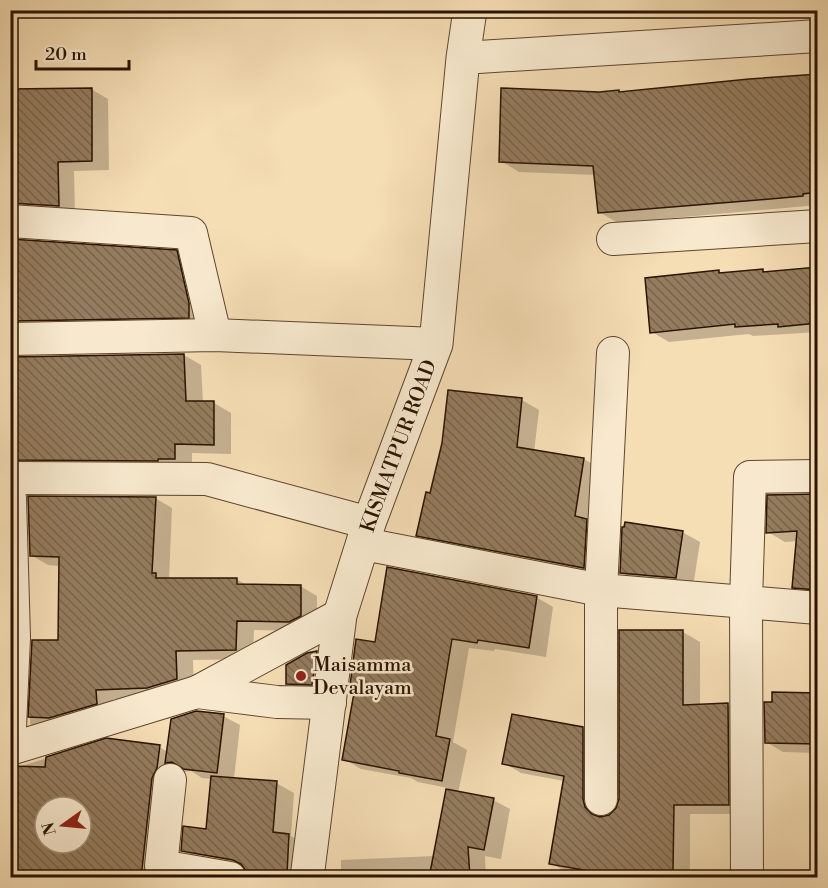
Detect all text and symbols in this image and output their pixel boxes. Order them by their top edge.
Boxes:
scale bar [36,33,129,71]
text: 20 m [45,43,87,66]
street label: KISMATPUR ROAD [356,356,443,536]
place label: Maisamma Devalayam [313,653,412,701]
marker: Maisamma Devalayam [294,669,308,683]
north arrow [33,795,93,855]
text: N [38,820,61,837]

